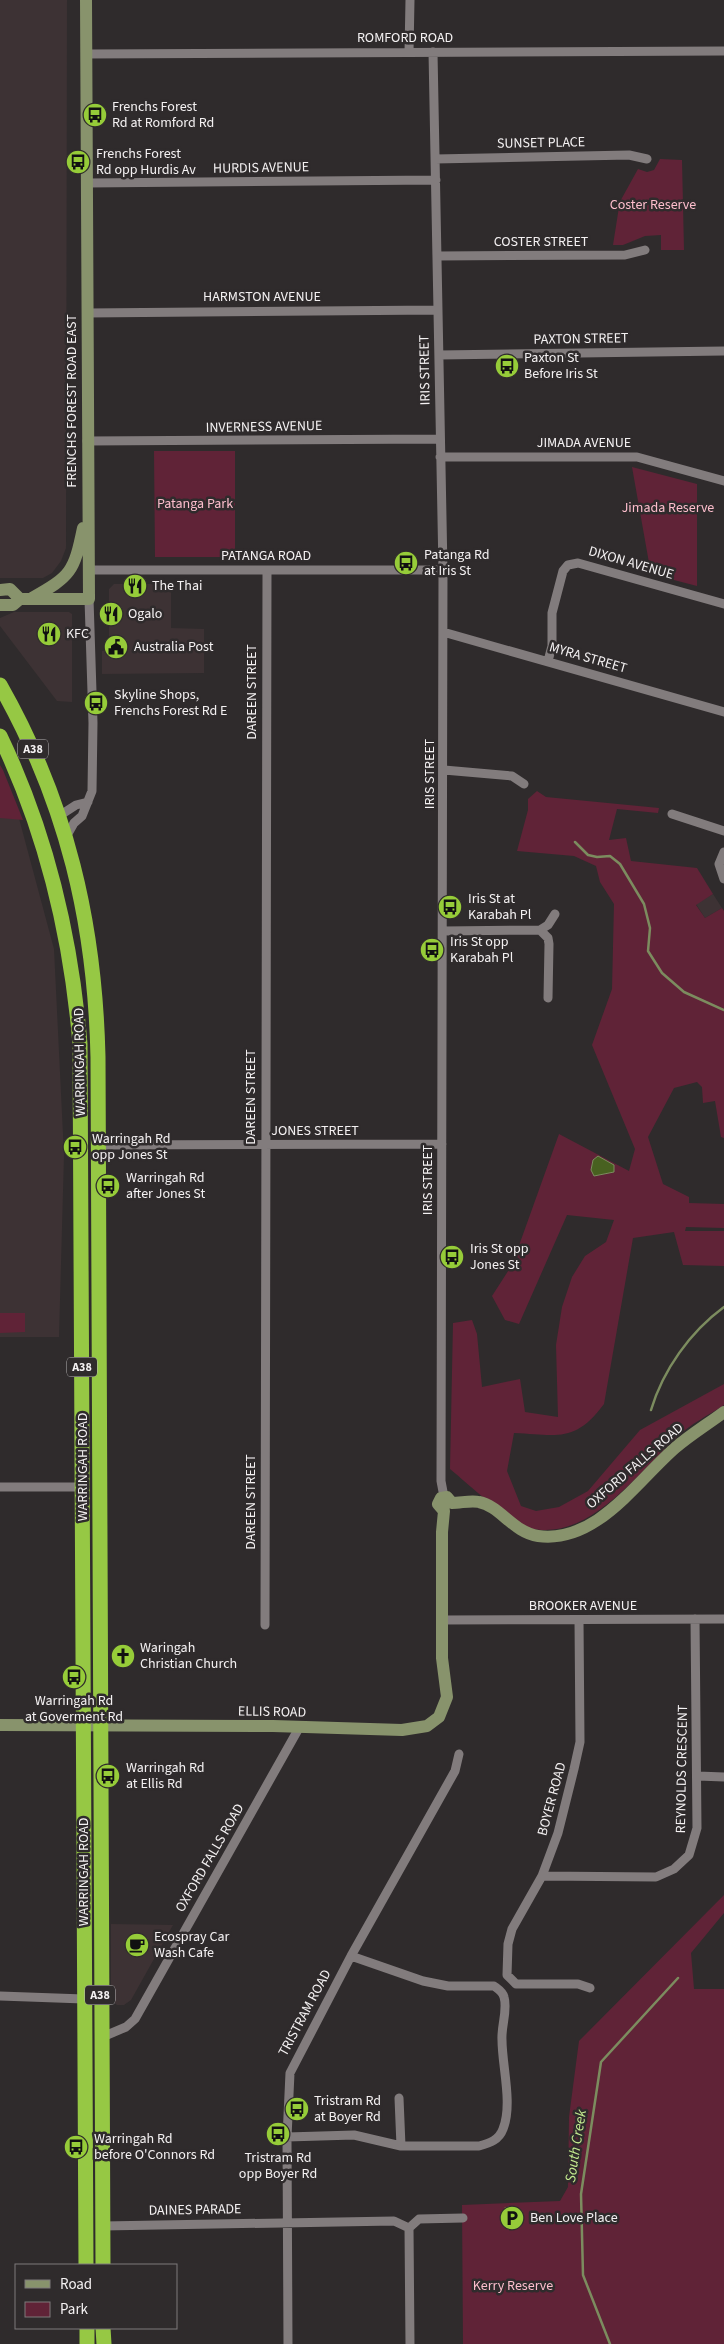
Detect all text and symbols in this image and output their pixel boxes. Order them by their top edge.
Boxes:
street label: ROMFORD ROAD [357,28,453,48]
place label: Frenchs Forest Rd at Romford Rd [112,97,214,133]
bus stop icon: Frenchs Forest Rd at Romford Rd [82,102,108,128]
street label: SUNSET PLACE [497,132,585,154]
place label: Frenchs Forest Rd opp Hurdis Av [96,144,196,180]
bus stop icon: Frenchs Forest Rd opp Hurdis Av [65,149,91,175]
street label: HURDIS AVENUE [213,157,309,179]
park label: Coster Reserve [610,195,696,215]
street label: COSTER STREET [494,232,589,252]
street label: HARMSTON AVENUE [203,287,321,307]
street label: FRENCHS FOREST ROAD EAST [62,314,82,488]
street label: PAXTON STREET [533,328,629,350]
street label: IRIS STREET [414,334,436,405]
place label: Paxton St Before Iris St [524,348,598,384]
bus stop icon: Paxton St Before Iris St [494,353,520,379]
street label: INVERNESS AVENUE [205,416,323,438]
street label: JIMADA AVENUE [537,433,631,453]
park label: Patanga Park [157,494,233,514]
park label: Jimada Reserve [622,498,714,518]
street label: DIXON AVENUE [586,541,676,585]
place label: Patanga Rd at Iris St [424,545,490,581]
street label: PATANGA ROAD [221,546,311,566]
bus stop icon: Patanga Rd at Iris St [393,550,419,576]
restaurant icon: The Thai [122,573,148,599]
place label: The Thai [152,576,202,596]
restaurant icon: Ogalo [98,601,124,627]
place label: Ogalo [128,604,162,624]
restaurant icon: KFC [36,621,62,647]
place label: KFC [66,624,89,644]
public building icon: Australia Post [103,634,129,660]
place label: Australia Post [134,637,214,657]
street label: MYRA STREET [547,637,630,679]
street label: DAREEN STREET [242,644,262,740]
place label: Skyline Shops, Frenchs Forest Rd E [114,685,228,721]
bus stop icon: Skyline Shops, Frenchs Forest Rd E [83,690,109,716]
street label: IRIS STREET [420,738,440,809]
road number: A38 [18,740,48,759]
place label: Iris St at Karabah Pl [468,889,532,925]
bus stop icon: Iris St at Karabah Pl [437,894,463,920]
place label: Iris St opp Karabah Pl [450,932,514,968]
bus stop icon: Iris St opp Karabah Pl [419,937,445,963]
street label: WARRINGAH ROAD [69,1007,91,1117]
street label: DAREEN STREET [241,1049,261,1145]
street label: JONES STREET [271,1121,359,1141]
place label: Warringah Rd opp Jones St [92,1129,171,1165]
bus stop icon: Warringah Rd opp Jones St [62,1134,88,1160]
street label: IRIS STREET [418,1144,438,1215]
place label: Warringah Rd after Jones St [126,1168,205,1204]
bus stop icon: Warringah Rd after Jones St [95,1173,121,1199]
place label: Iris St opp Jones St [470,1239,529,1275]
bus stop icon: Iris St opp Jones St [439,1244,465,1270]
road number: A38 [67,1358,97,1376]
street label: WARRINGAH ROAD [73,1413,93,1521]
street label: OXFORD FALLS ROAD [582,1418,688,1514]
street label: DAREEN STREET [241,1454,261,1550]
street label: BROOKER AVENUE [529,1596,637,1616]
place label: Waringah Christian Church [140,1638,237,1674]
church icon: Waringah Christian Church [110,1643,136,1669]
bus stop icon: Warringah Rd at Goverment Rd [61,1664,87,1690]
place label: Warringah Rd at Goverment Rd [25,1691,123,1727]
street label: ELLIS ROAD [238,1701,306,1723]
street label: REYNOLDS CRESCENT [671,1704,693,1834]
place label: Warringah Rd at Ellis Rd [126,1758,205,1794]
street label: BOYER ROAD [533,1760,571,1838]
bus stop icon: Warringah Rd at Ellis Rd [95,1763,121,1789]
street label: OXFORD FALLS ROAD [171,1800,249,1916]
street label: WARRINGAH ROAD [74,1818,94,1926]
place label: Ecospray Car Wash Cafe [154,1927,229,1963]
cafe icon: Ecospray Car Wash Cafe [124,1932,150,1958]
street label: TRISTRAM ROAD [274,1966,336,2060]
road number: A38 [85,1986,115,2004]
place label: Tristram Rd at Boyer Rd [314,2091,381,2127]
bus stop icon: Tristram Rd at Boyer Rd [284,2096,310,2122]
water label: South Creek [560,2107,592,2184]
bus stop icon: Tristram Rd opp Boyer Rd [265,2121,291,2147]
place label: Warringah Rd before O'Connors Rd [94,2129,215,2165]
bus stop icon: Warringah Rd before O'Connors Rd [63,2134,89,2160]
place label: Tristram Rd opp Boyer Rd [239,2148,317,2184]
street label: DAINES PARADE [148,2199,242,2221]
parking icon: Ben Love Place [499,2205,525,2231]
place label: Ben Love Place [530,2208,618,2228]
legend [15,2264,178,2329]
text: Road [60,2274,92,2295]
park label: Kerry Reserve [473,2276,553,2296]
text: Park [60,2299,89,2320]

